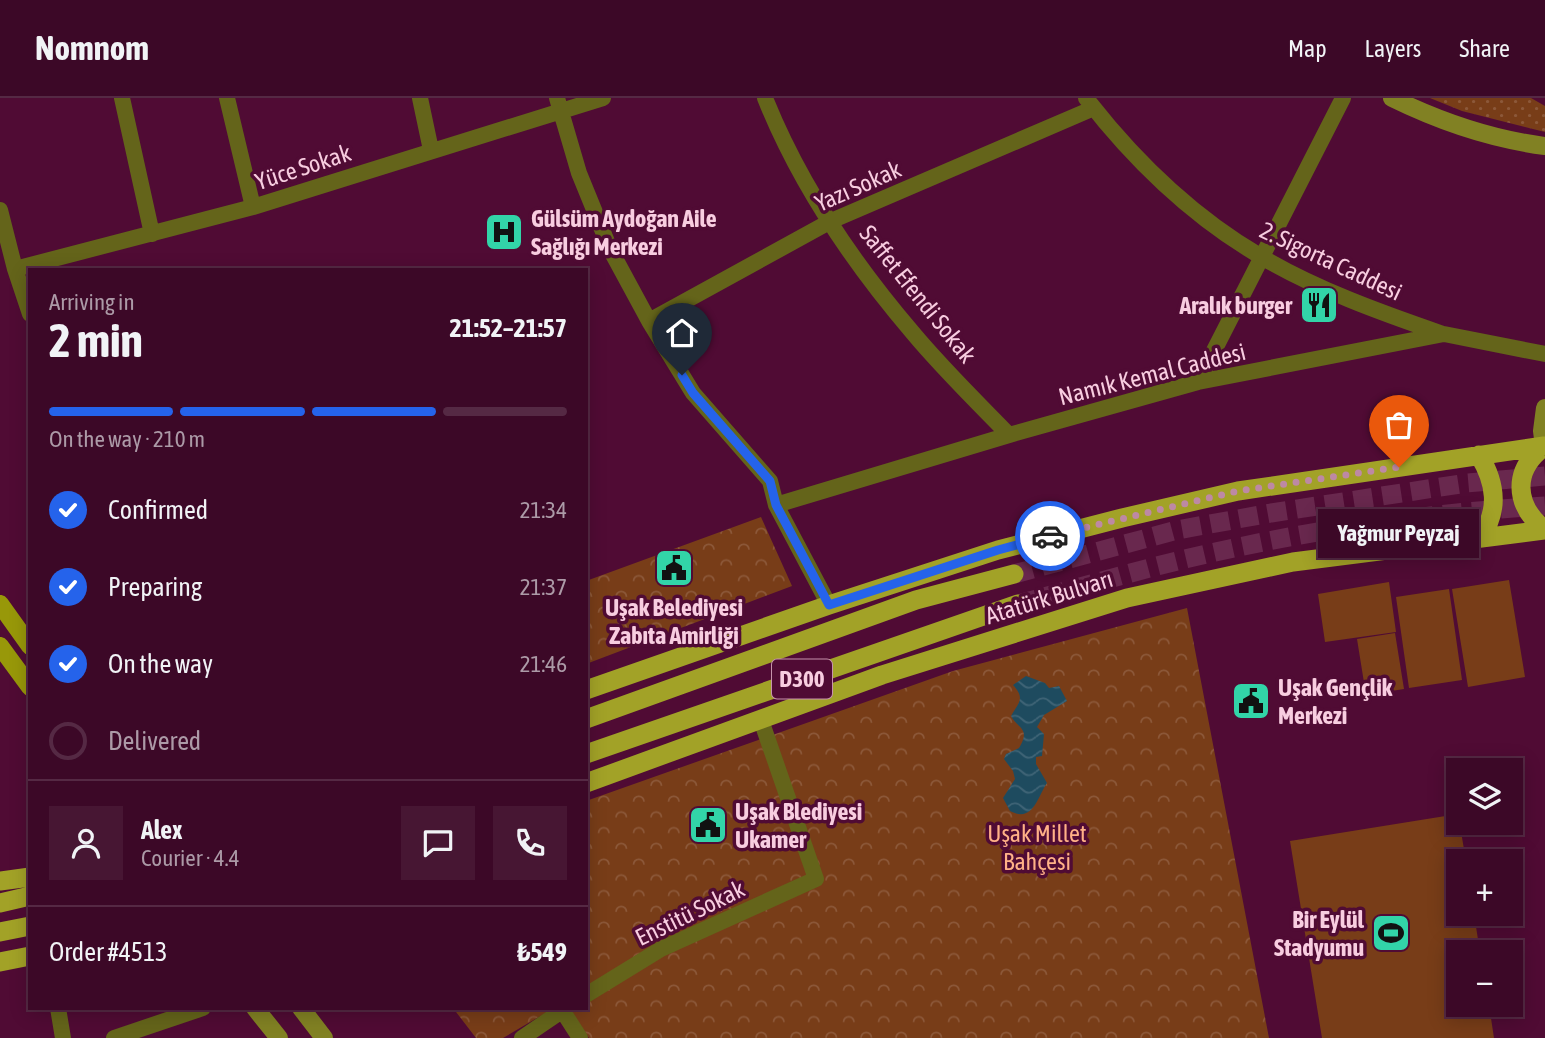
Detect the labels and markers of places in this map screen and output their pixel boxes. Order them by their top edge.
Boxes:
place label: Gülsüm Aydoğan Aile Sağlığı Merkezi [531,205,717,260]
hospital icon: Gülsüm Aydoğan Aile Sağlığı Merkezi [483,211,525,253]
restaurant icon: Aralık burger [1298,284,1340,326]
place label: Aralık burger [1179,292,1293,319]
pin [652,303,712,375]
pin [1369,395,1429,467]
callout: Yağmur Peyzaj [1318,509,1480,558]
public building icon: Uşak Belediyesi Zabıta Amirliği [653,547,695,589]
place label: Uşak Belediyesi Zabıta Amirliği [605,594,743,649]
place label: Uşak Gençlik Merkezi [1278,674,1393,729]
public building icon: Uşak Gençlik Merkezi [1230,680,1272,722]
place label: Uşak Blediyesi Ukamer [735,798,862,853]
public building icon: Uşak Blediyesi Ukamer [687,804,729,846]
place label: Bir Eylül Stadyumu [1274,906,1365,961]
sports icon: Bir Eylül Stadyumu [1370,912,1412,954]

